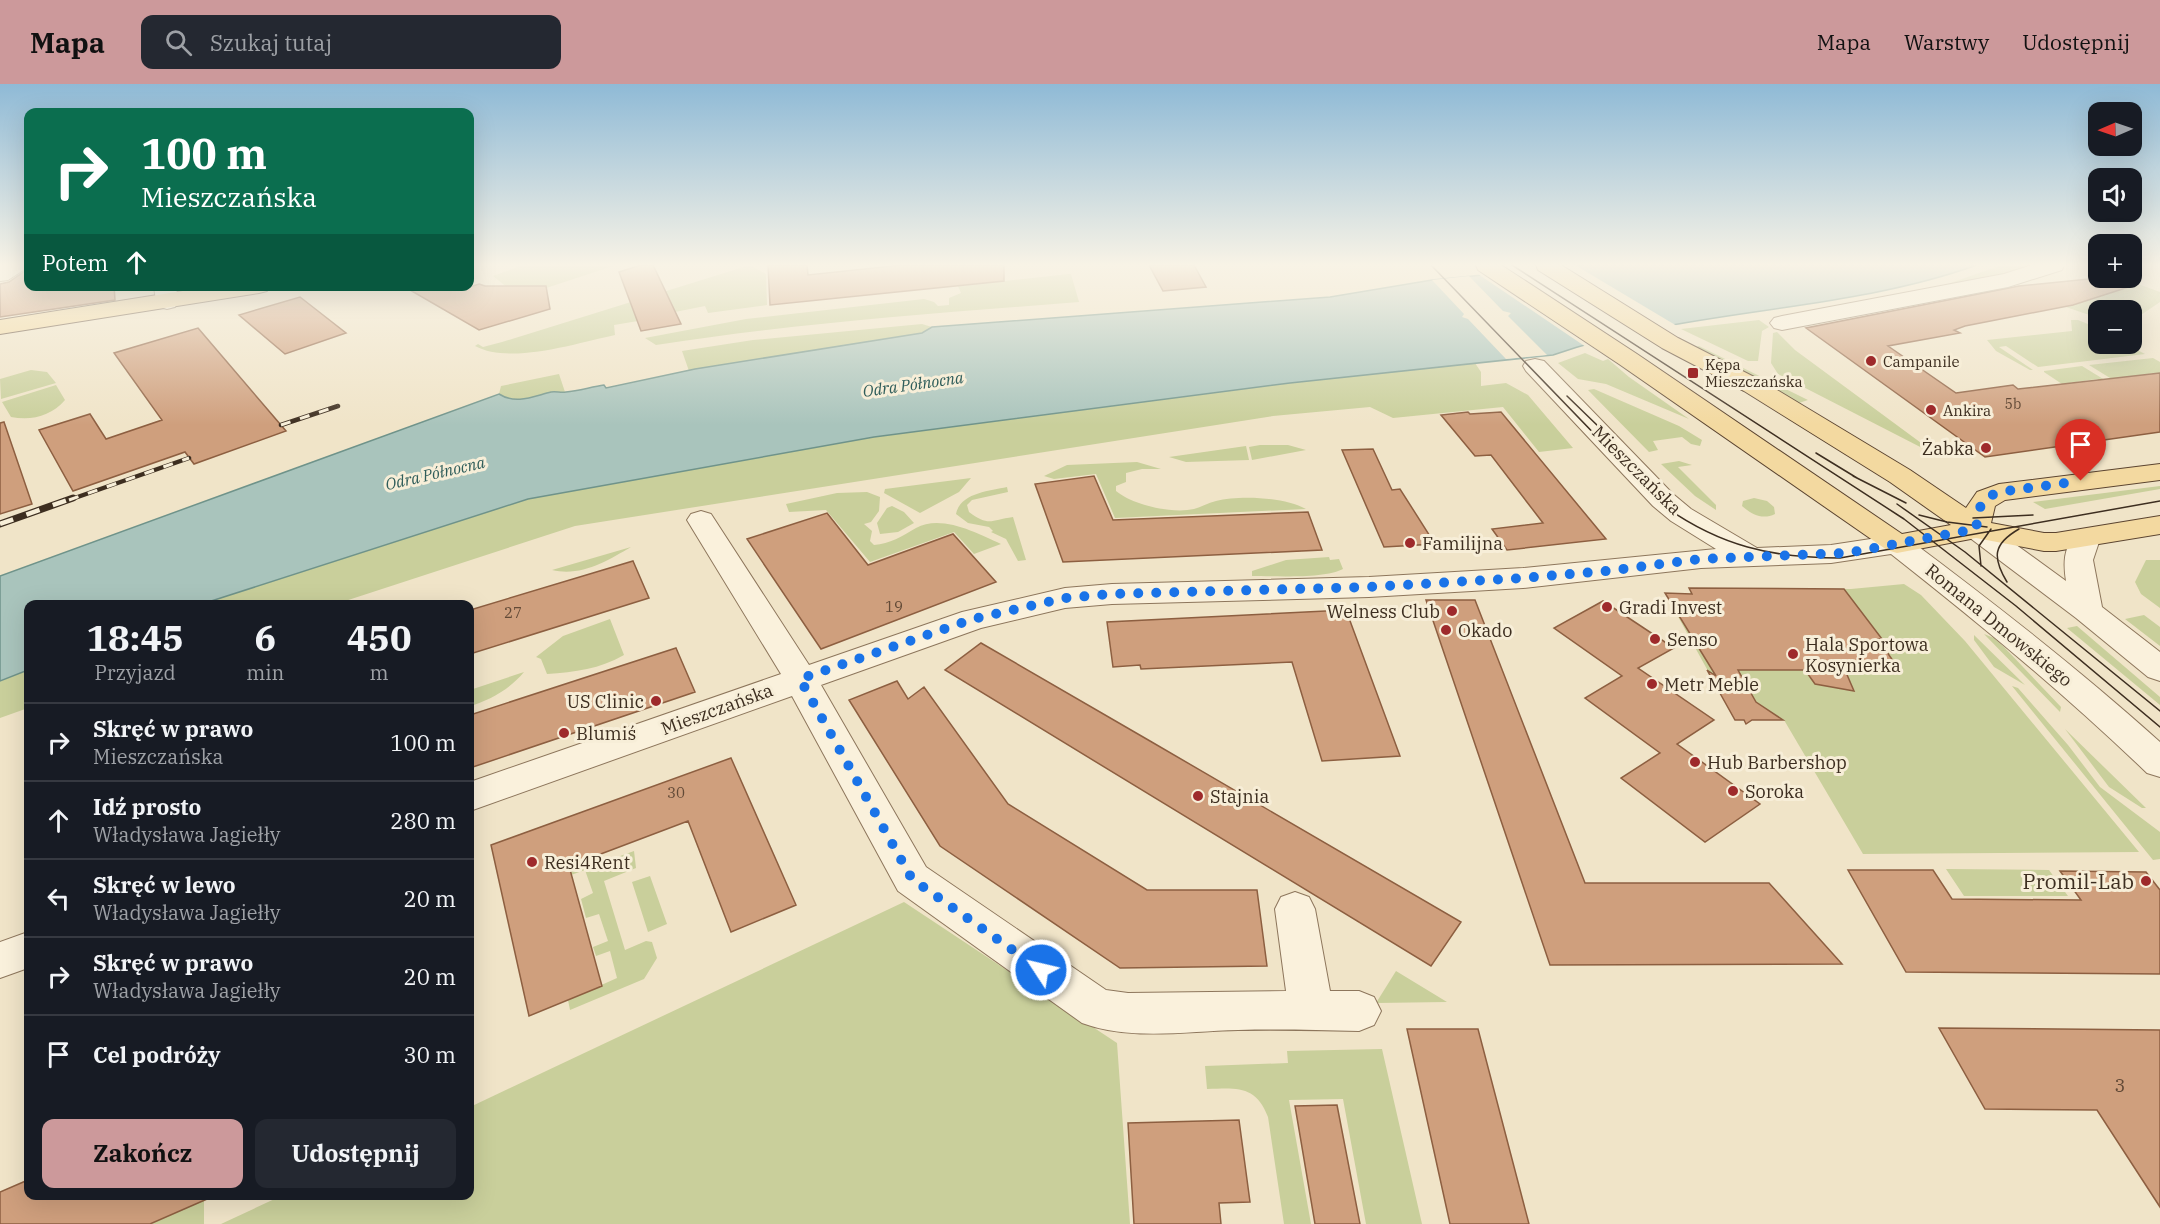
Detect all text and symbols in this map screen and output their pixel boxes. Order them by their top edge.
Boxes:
search box [141,15,561,69]
text: Mapa [30,24,105,61]
icon: search [162,26,195,59]
text: Szukaj tutaj [210,28,332,57]
text: Mapa [1817,28,1871,56]
text: Warstwy [1904,28,1989,56]
text: Udostępnij [2022,28,2130,56]
north arrow [2088,102,2142,156]
map controls [2088,102,2142,354]
text: 100 m [141,126,267,181]
icon: right [42,132,120,210]
button: sound [2088,168,2142,222]
text: Mieszczańska [141,179,317,214]
button: + [2088,234,2142,288]
icon: ahead [120,246,153,279]
text: Potem [42,248,108,277]
button: − [2088,300,2142,354]
place label: Campanile [1883,352,1959,371]
marker: Campanile [1864,354,1878,368]
place label: Kępa Mieszczańska [1705,355,1803,391]
marker: Kępa Mieszczańska [1686,366,1700,380]
water label: Odra Północna [861,367,965,401]
house number: 5b [2005,395,2021,413]
place label: Ankira [1943,401,1991,420]
marker: Ankira [1924,403,1938,417]
pin [2055,419,2106,481]
street label: Mieszczańska [1587,420,1687,520]
icon: arrive [2064,428,2097,461]
place label: Żabka [1922,437,1974,460]
marker: Żabka [1979,441,1993,455]
water label: Odra Północna [383,452,487,494]
place label: Familijna [1422,532,1503,555]
marker: Familijna [1403,536,1417,550]
street label: Romana Dmowskiego [1921,559,2077,691]
place label: Gradi Invest [1619,596,1722,619]
house number: 19 [885,597,903,616]
place label: Welness Club [1327,600,1440,623]
marker: Gradi Invest [1600,600,1614,614]
house number: 27 [504,603,522,622]
marker: Welness Club [1445,604,1459,618]
text: 18:45 [86,614,184,661]
text: 6 [254,614,276,661]
text: 450 [347,614,412,661]
place label: Okado [1458,619,1512,642]
marker: Okado [1439,623,1453,637]
place label: Senso [1667,628,1718,651]
marker: Senso [1648,632,1662,646]
place label: Hala Sportowa Kosynierka [1805,633,1929,677]
marker: Hala Sportowa Kosynierka [1786,647,1800,661]
text: Przyjazd [95,659,176,686]
text: min [246,659,284,686]
text: m [370,659,389,686]
place label: Metr Meble [1664,673,1759,696]
marker: Metr Meble [1645,677,1659,691]
street label: Mieszczańska [658,678,776,740]
place label: US Clinic [567,690,644,713]
marker: US Clinic [649,694,663,708]
text: Skręć w prawo [93,714,253,743]
place label: Blumiś [576,722,636,745]
icon: right [42,726,75,759]
marker: Blumiś [557,726,571,740]
text: 100 m [390,728,456,757]
text: Mieszczańska [93,743,223,770]
place label: Hub Barbershop [1707,751,1847,774]
marker: Hub Barbershop [1688,755,1702,769]
place label: Soroka [1745,780,1804,803]
house number: 30 [667,783,685,802]
marker: Soroka [1726,784,1740,798]
place label: Stajnia [1210,785,1269,808]
marker: Stajnia [1191,789,1205,803]
text: Idź prosto [93,792,201,821]
icon: ahead [42,804,75,837]
text: 280 m [390,806,456,835]
text: Władysława Jagiełły [93,821,281,848]
place label: Resi4Rent [544,851,630,874]
marker: Resi4Rent [525,855,539,869]
place label: Promil-Lab [2022,867,2134,895]
text: Skręć w lewo [93,870,236,899]
marker: Promil-Lab [2139,874,2153,888]
icon: left [42,882,75,915]
text: 20 m [404,884,456,913]
text: Władysława Jagiełły [93,899,281,926]
position arrow [1009,938,1073,1002]
text: Skręć w prawo [93,948,253,977]
icon: right [42,960,75,993]
text: 20 m [404,962,456,991]
text: Władysława Jagiełły [93,977,281,1004]
icon: arrive [42,1038,75,1071]
text: Cel podróży [93,1040,221,1069]
text: 30 m [404,1040,456,1069]
house number: 3 [2115,1074,2125,1097]
button: Zakończ [42,1119,243,1188]
button: Udostępnij [255,1119,456,1188]

